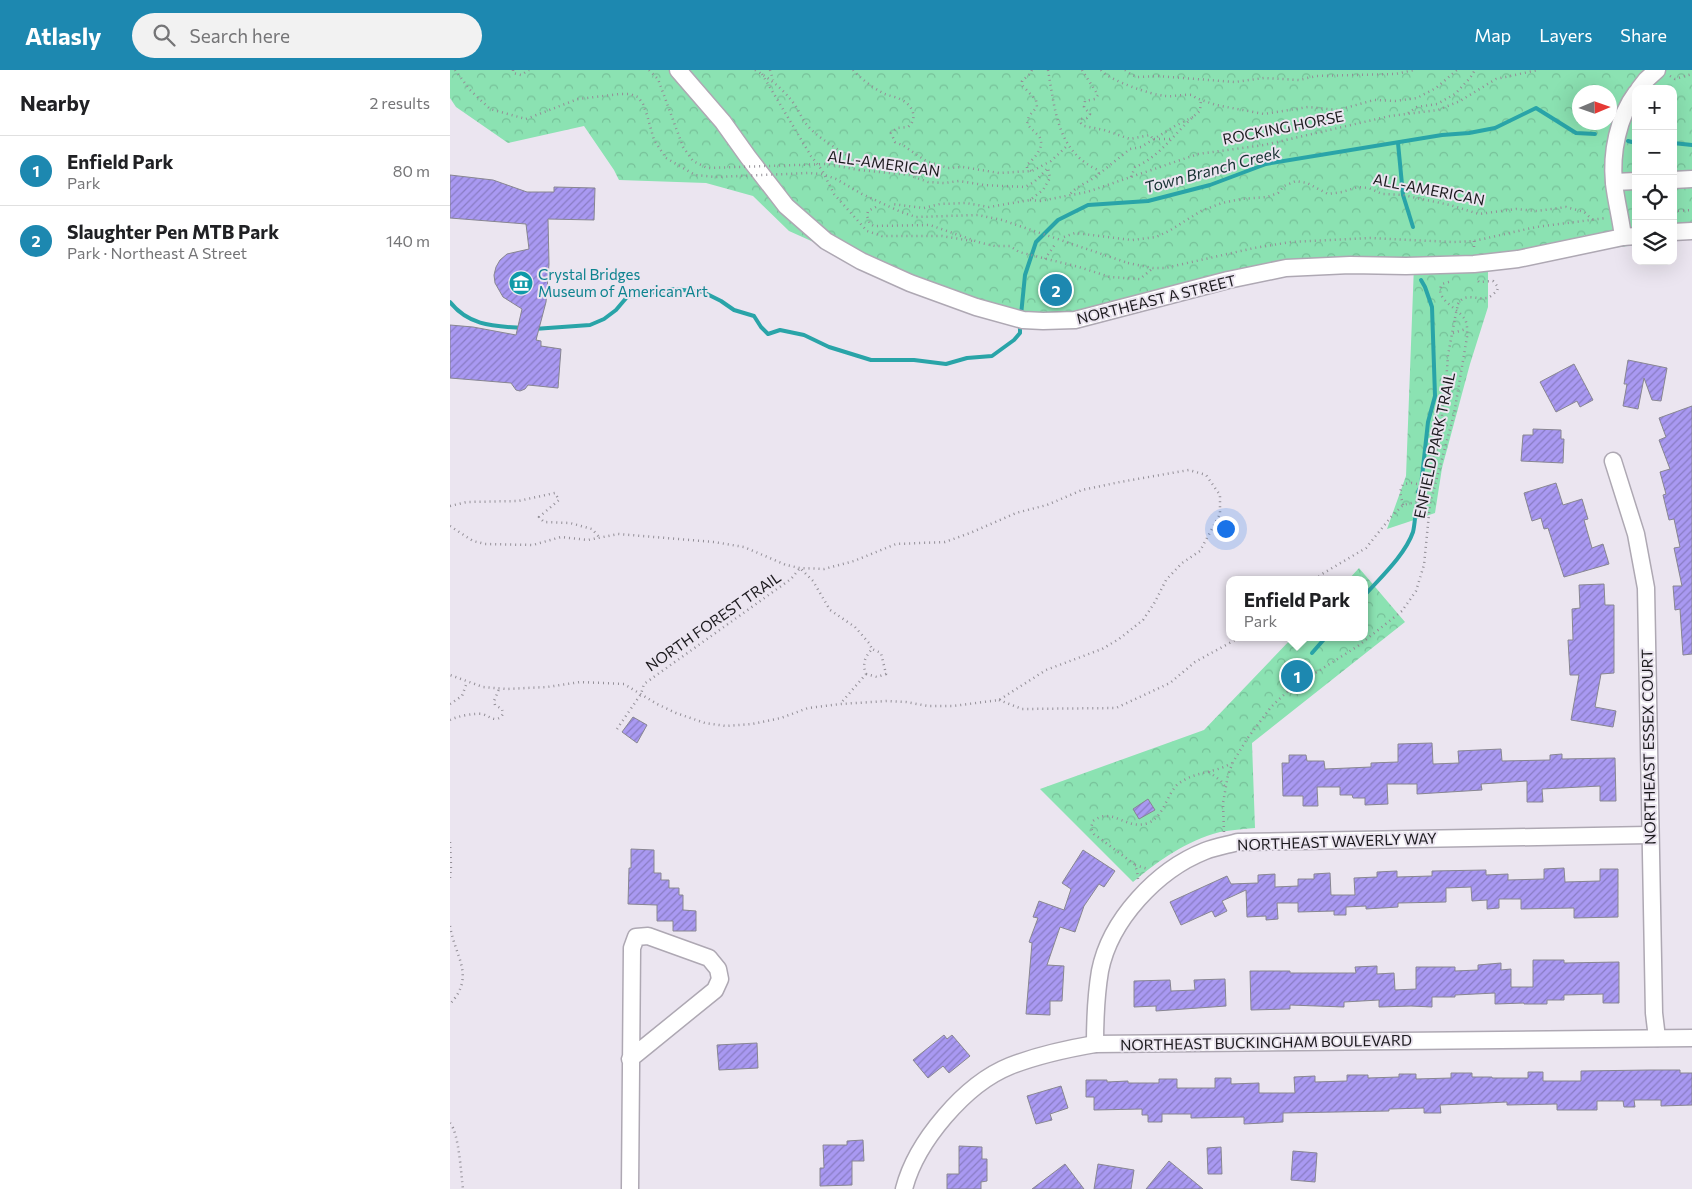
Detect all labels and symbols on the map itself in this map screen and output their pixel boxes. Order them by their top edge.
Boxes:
north arrow [1572,85,1617,130]
street label: ROCKING HORSE [1221,106,1345,148]
water label: Town Branch Creek [1142,142,1282,196]
street label: ALL-AMERICAN [827,146,941,180]
street label: ALL-AMERICAN [1372,169,1486,209]
place label: Crystal Bridges Museum of American Art [538,265,708,300]
museum icon: Crystal Bridges Museum of American Art [508,270,534,296]
street label: NORTHEAST A STREET [1075,270,1238,328]
pin: 2 [1040,271,1072,309]
street label: ENFIELD PARK TRAIL [1410,370,1458,520]
your location [1213,516,1239,542]
street label: NORTH FOREST TRAIL [642,567,784,674]
street label: NORTHEAST ESSEX COURT [1637,649,1659,845]
pin: 1 [1281,657,1313,695]
street label: NORTHEAST WAVERLY WAY [1237,829,1437,853]
street label: NORTHEAST BUCKINGHAM BOULEVARD [1120,1030,1412,1054]

